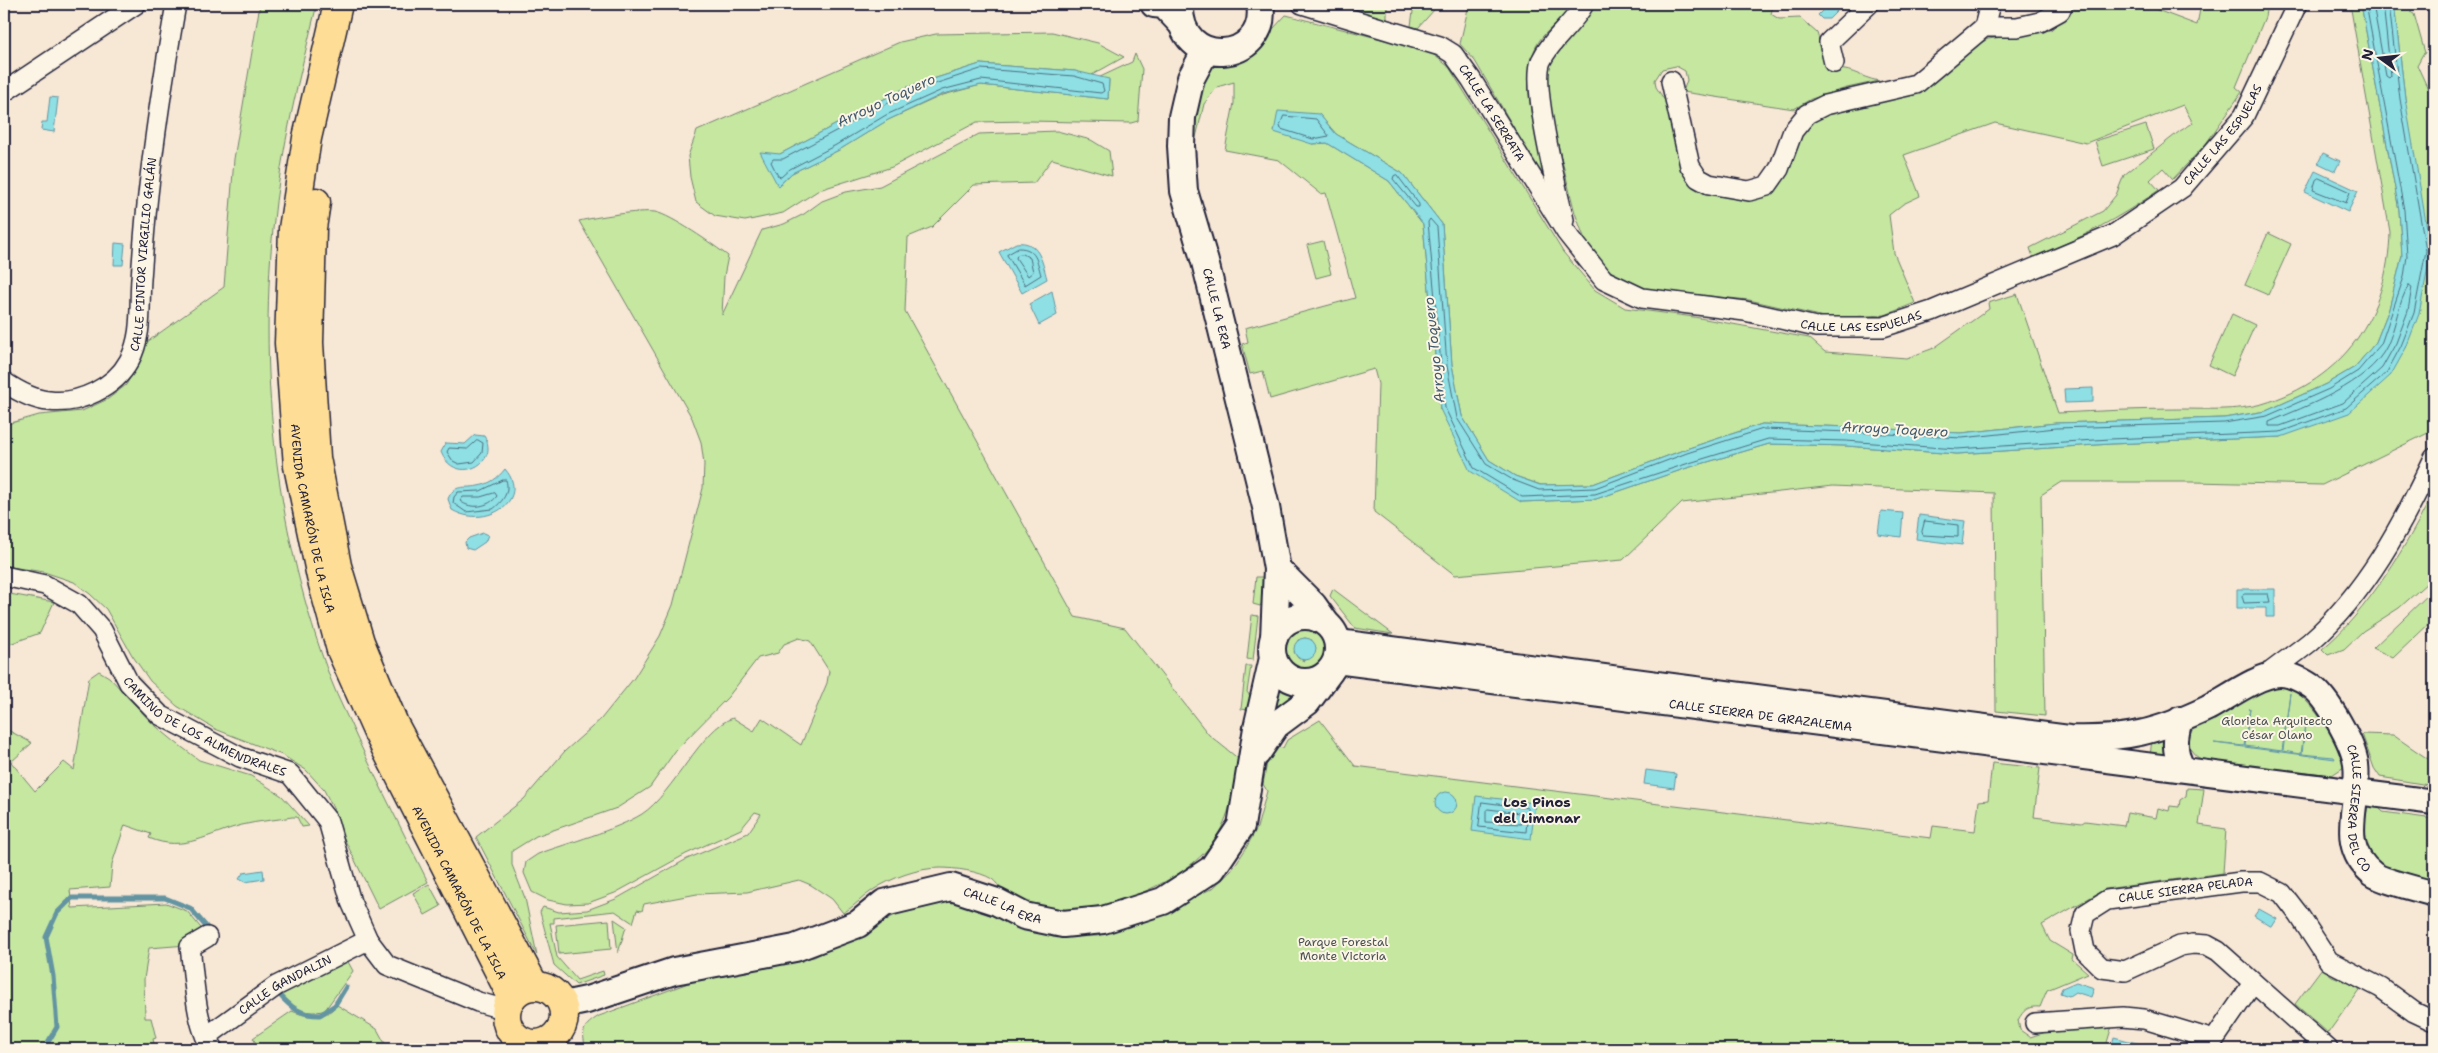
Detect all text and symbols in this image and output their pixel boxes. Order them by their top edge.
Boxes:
north arrow [2356,32,2406,82]
text: N [2357,47,2378,62]
street label: CALLE LA SERRATA [1455,61,1528,165]
water label: Arroyo Toquero [834,69,938,131]
street label: CALLE LAS ESPUELAS [2180,82,2266,189]
street label: CALLE PINTOR VIRGILIO GALÁN [126,156,160,354]
street label: CALLE LA ERA [1199,266,1234,351]
water label: Arroyo Toquero [1419,296,1449,404]
street label: CALLE LAS ESPUELAS [1799,307,1924,335]
water label: Arroyo Toquero [1841,417,1949,441]
street label: AVENIDA CAMARÓN DE LA ISLA [287,423,339,615]
street label: CAMINO DE LOS ALMENDRALES [119,674,289,780]
street label: CALLE SIERRA DE GRAZALEMA [1668,696,1853,735]
park label: Glorieta Arquitecto César Olano [2221,713,2333,743]
street label: CALLE SIERRA DEL CO [2343,742,2374,876]
district label: Los Pinos del Limonar [1493,793,1581,827]
street label: AVENIDA CAMARÓN DE LA ISLA [408,803,510,982]
street label: CALLE SIERRA PELADA [2118,874,2253,906]
street label: CALLE LA ERA [961,884,1043,927]
park label: Parque Forestal Monte Victoria [1298,934,1388,964]
street label: CALLE GANDALIN [235,952,334,1019]

